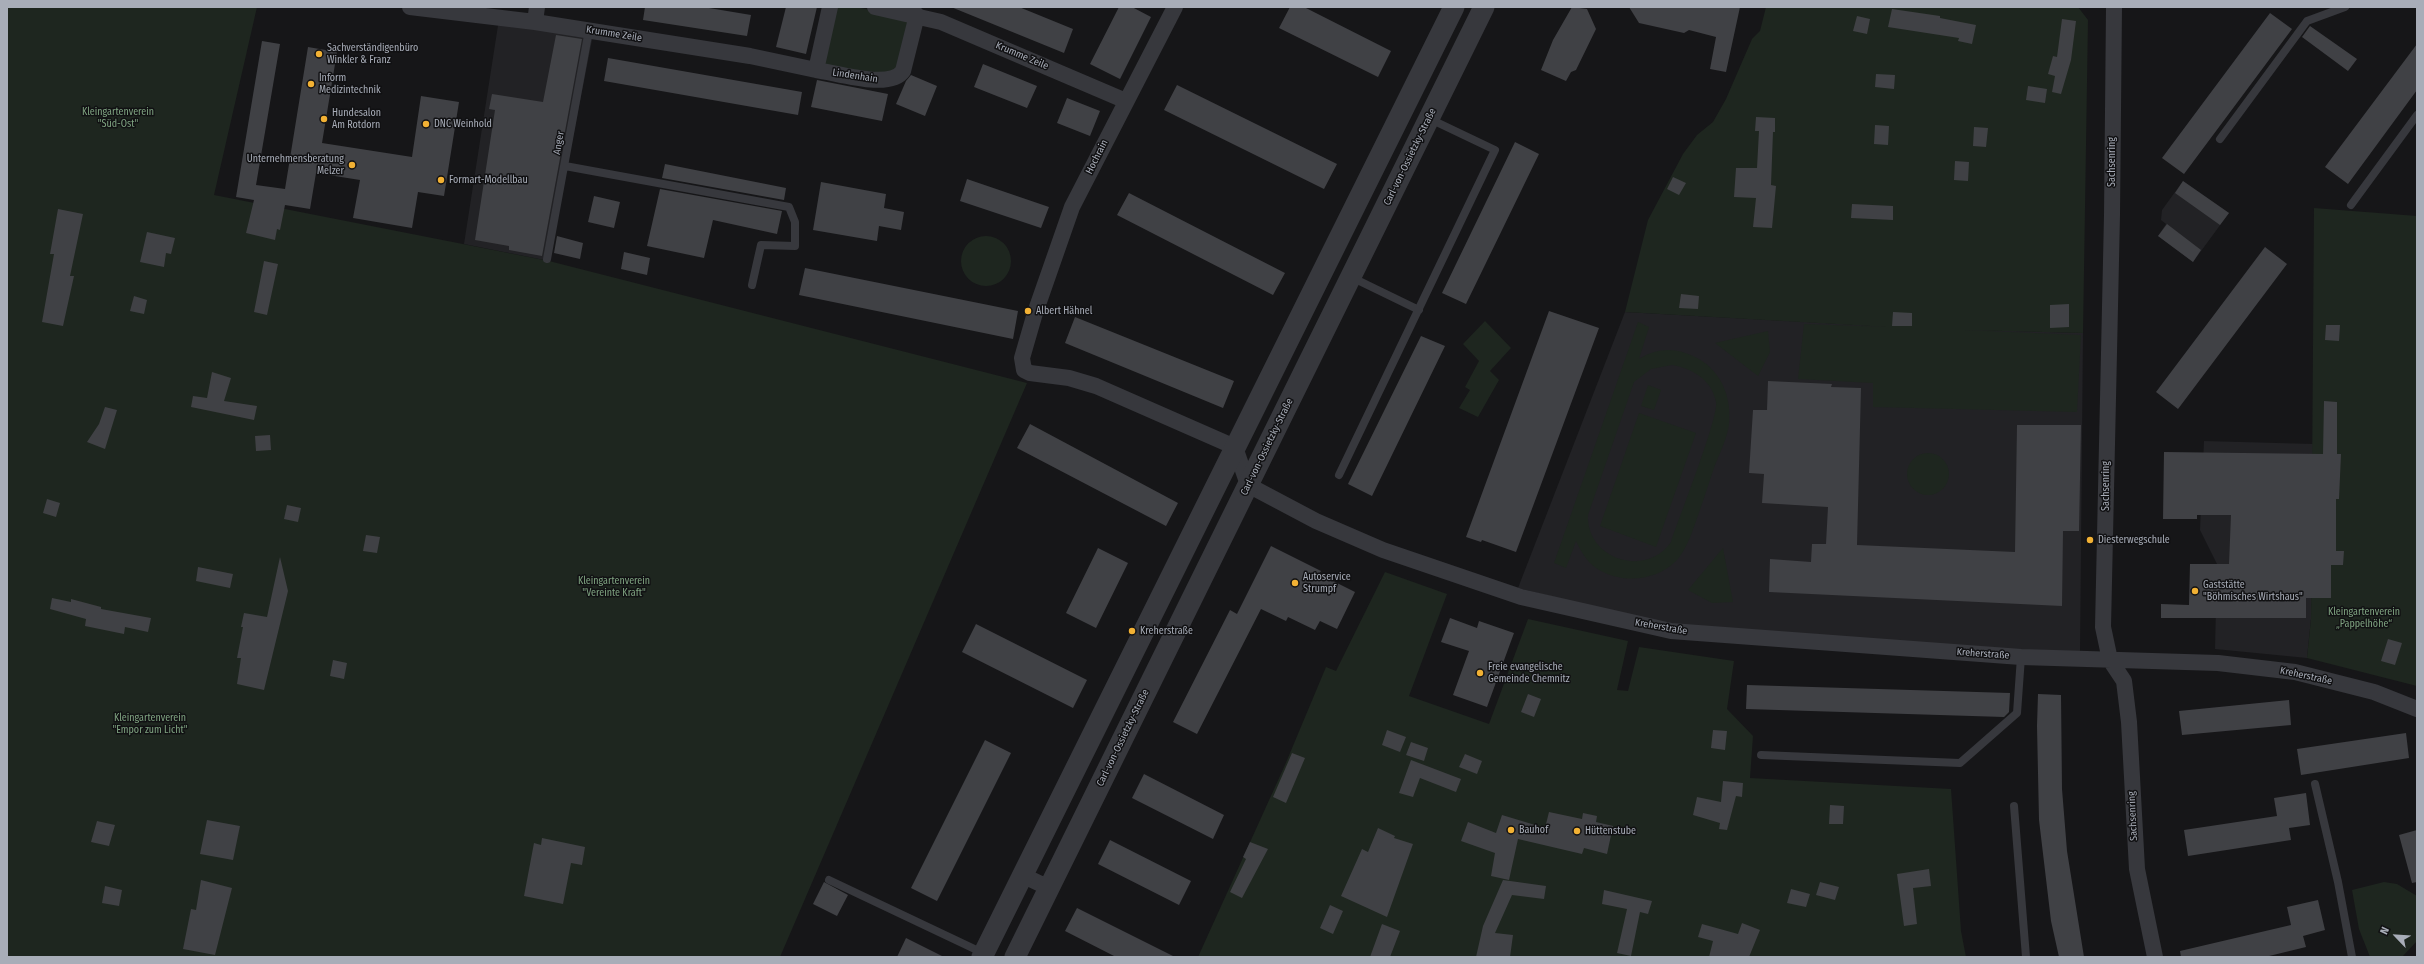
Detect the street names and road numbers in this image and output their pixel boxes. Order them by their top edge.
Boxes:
street label: Krumme Zeile [585,24,643,44]
street label: Krumme Zeile [994,40,1050,72]
street label: Lindenhain [831,66,879,86]
street label: Carl-von-Ossietzky-Straße [1381,107,1439,207]
street label: Anger [551,130,567,156]
street label: Sachsenring [2106,137,2118,187]
street label: Hochrain [1083,138,1111,176]
street label: Carl-von-Ossietzky-Straße [1238,397,1296,497]
street label: Sachsenring [2100,461,2112,511]
street label: Kreherstraße [1634,616,1688,638]
street label: Kreherstraße [1956,646,2010,662]
street label: Kreherstraße [2279,665,2333,687]
street label: Carl-von-Ossietzky-Straße [1094,688,1152,788]
street label: Sachsenring [2126,791,2140,841]

